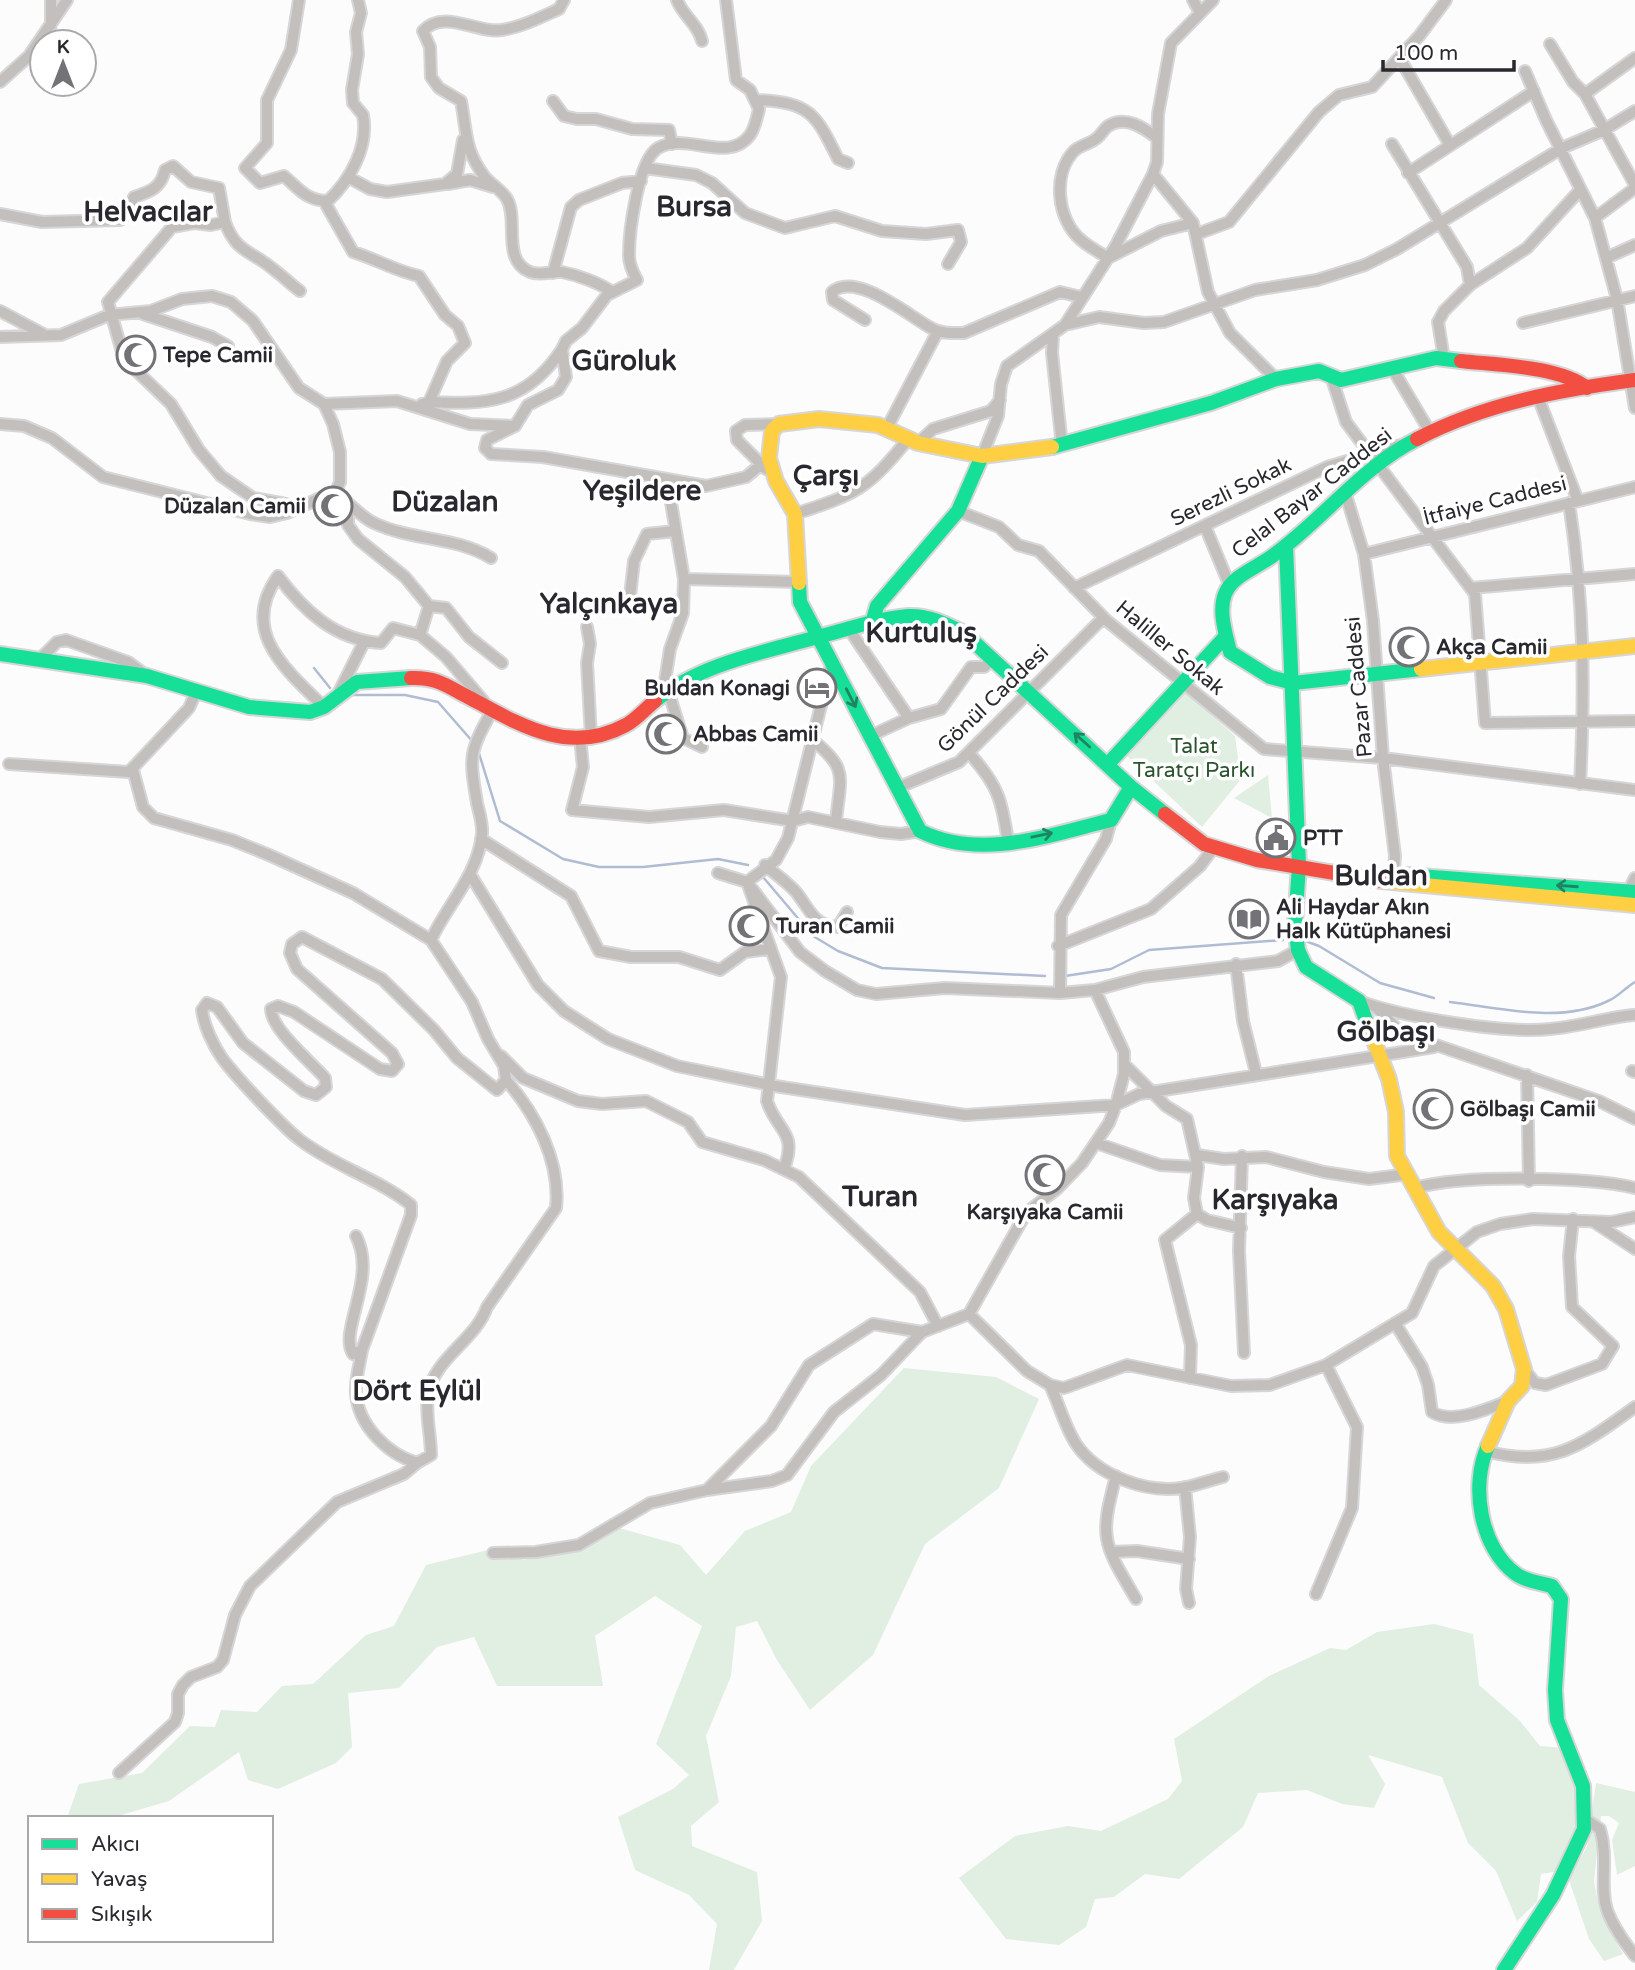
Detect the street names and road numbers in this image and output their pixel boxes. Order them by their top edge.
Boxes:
street label: Celal Bayar Caddesi [1227,423,1397,563]
street label: Serezli Sokak [1167,452,1295,532]
street label: İtfaiye Caddesi [1421,471,1569,531]
street label: Haliller Sokak [1111,595,1229,701]
street label: Pazar Caddesi [1340,616,1378,758]
street label: Gönül Caddesi [932,640,1054,758]

